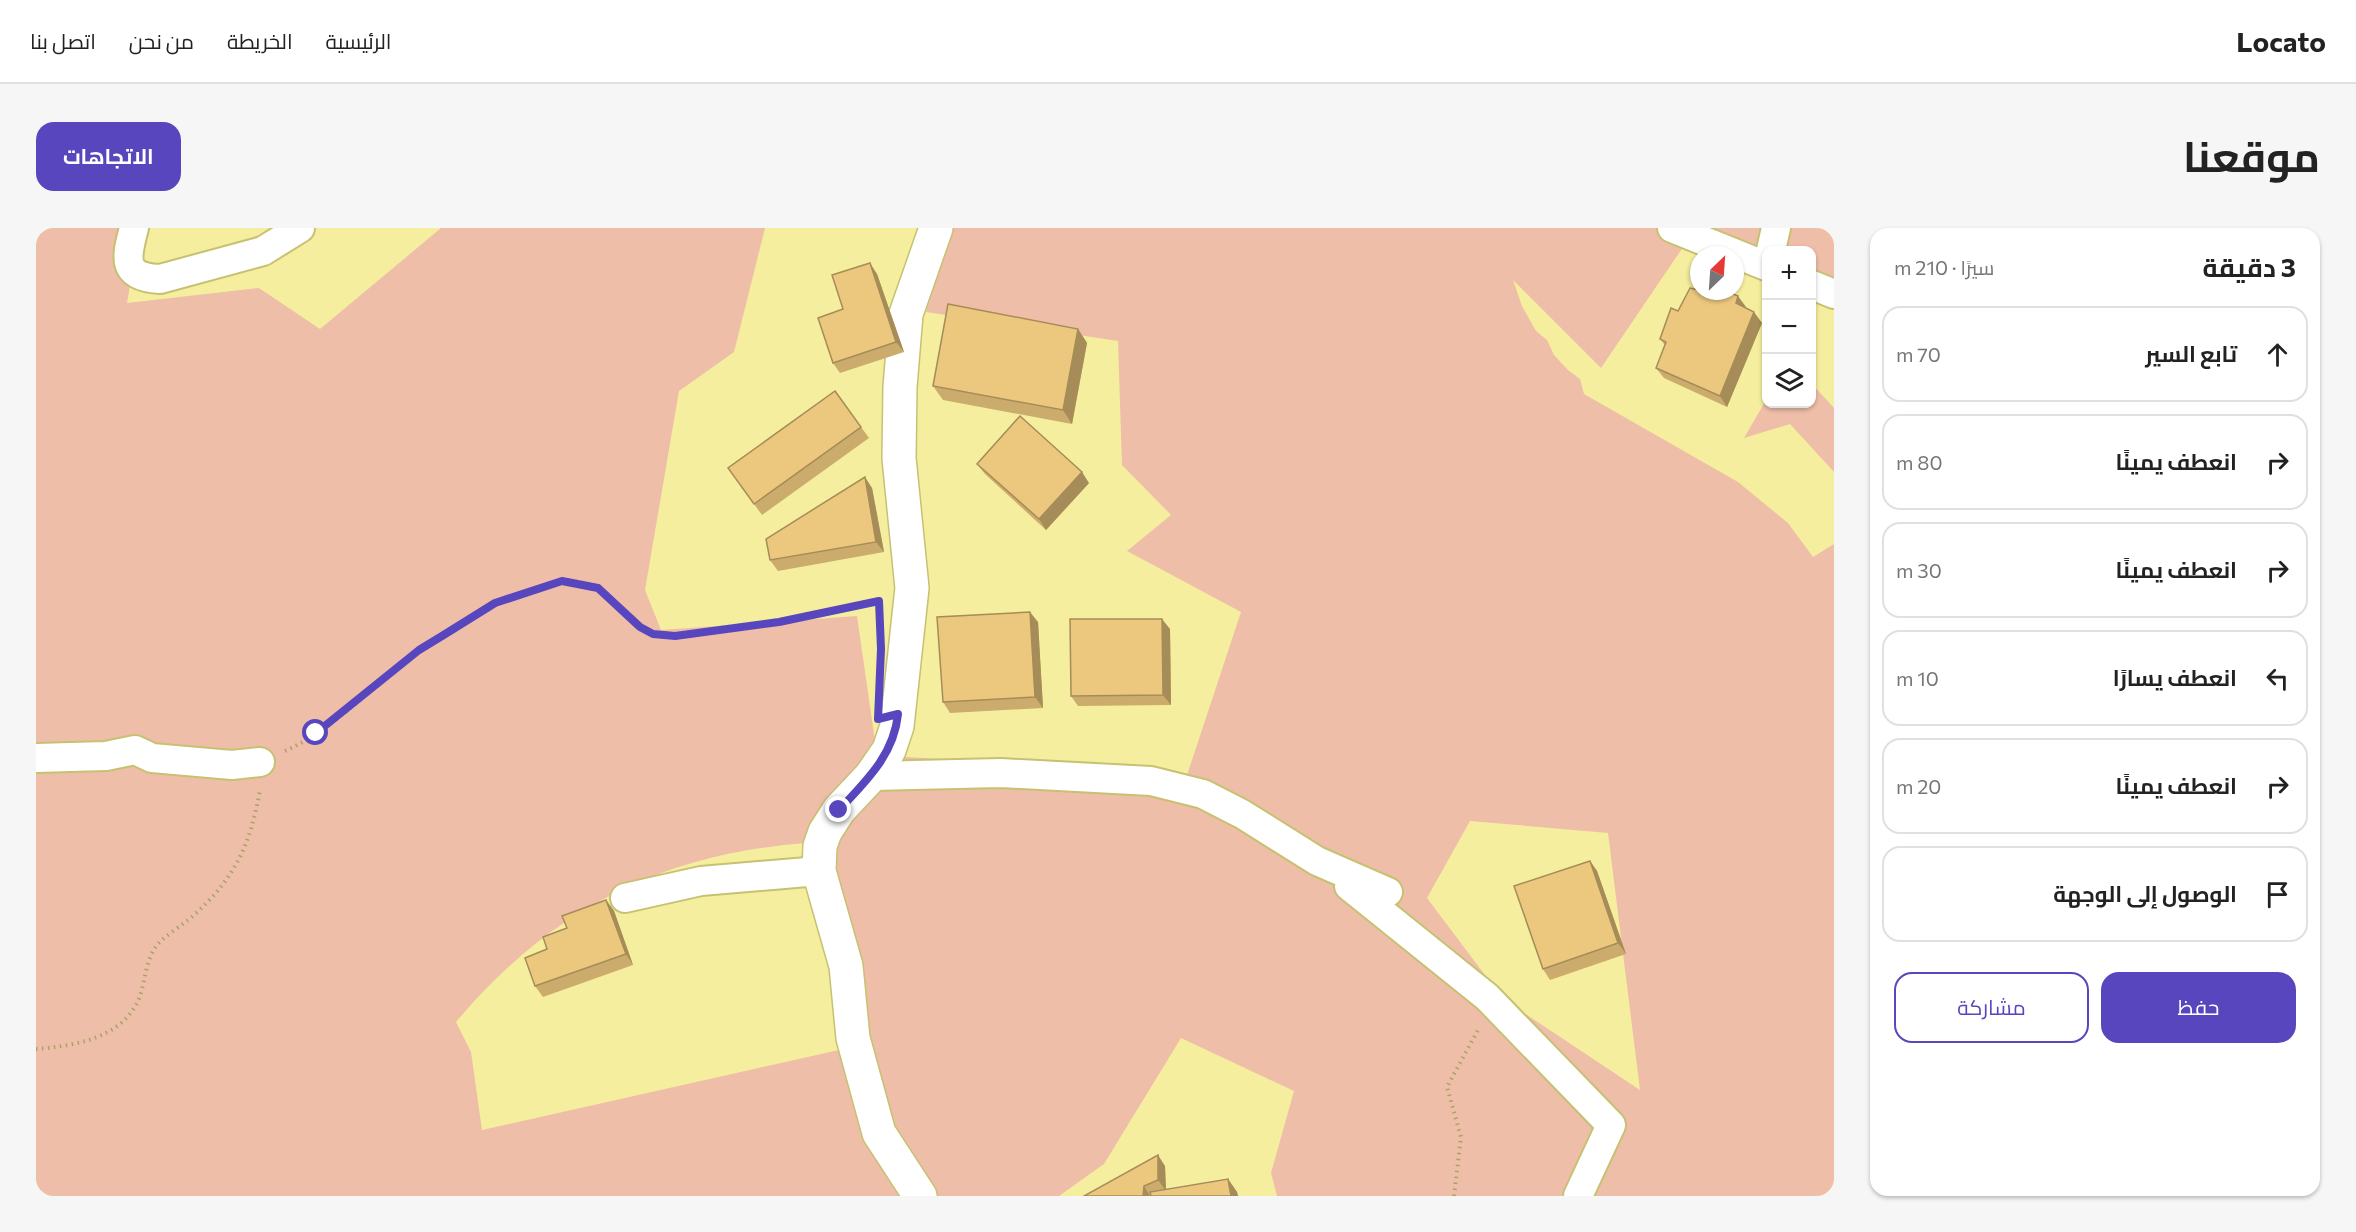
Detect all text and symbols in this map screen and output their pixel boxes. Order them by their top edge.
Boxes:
text: Locato [2236,24,2326,58]
text: اتصل بنا [30,28,96,53]
text: من نحن [129,28,194,53]
text: الخريطة [227,28,293,53]
text: الرئيسية [326,28,391,53]
button: الاتجاهات [36,122,181,191]
text: موقعنا [2183,129,2320,181]
north arrow [1690,246,1744,300]
map controls [1762,246,1816,408]
button: + [1762,246,1816,300]
text: 3 دقيقة [2202,251,2296,282]
text: سيرًا · 210 m [1894,255,1994,279]
button: − [1762,300,1816,354]
icon: ahead [2261,338,2294,371]
text: تابع السير [2145,340,2237,367]
text: 70 m [1896,342,1941,366]
button: layers [1762,354,1816,408]
icon: right [2261,446,2294,479]
text: انعطف يمينًا [2116,448,2237,475]
text: 80 m [1896,450,1943,474]
icon: right [2261,554,2294,587]
text: انعطف يمينًا [2116,556,2237,583]
text: 30 m [1896,558,1942,582]
icon: left [2261,662,2294,695]
text: انعطف يسارًا [2113,664,2237,691]
text: 10 m [1896,666,1939,690]
route start [302,719,328,745]
icon: right [2261,770,2294,803]
text: انعطف يمينًا [2116,772,2237,799]
text: 20 m [1896,774,1941,798]
route end [825,796,851,822]
icon: arrive [2261,878,2294,911]
text: الوصول إلى الوجهة [2053,880,2237,907]
button: مشاركة [1894,972,2089,1043]
button: حفظ [2101,972,2296,1043]

